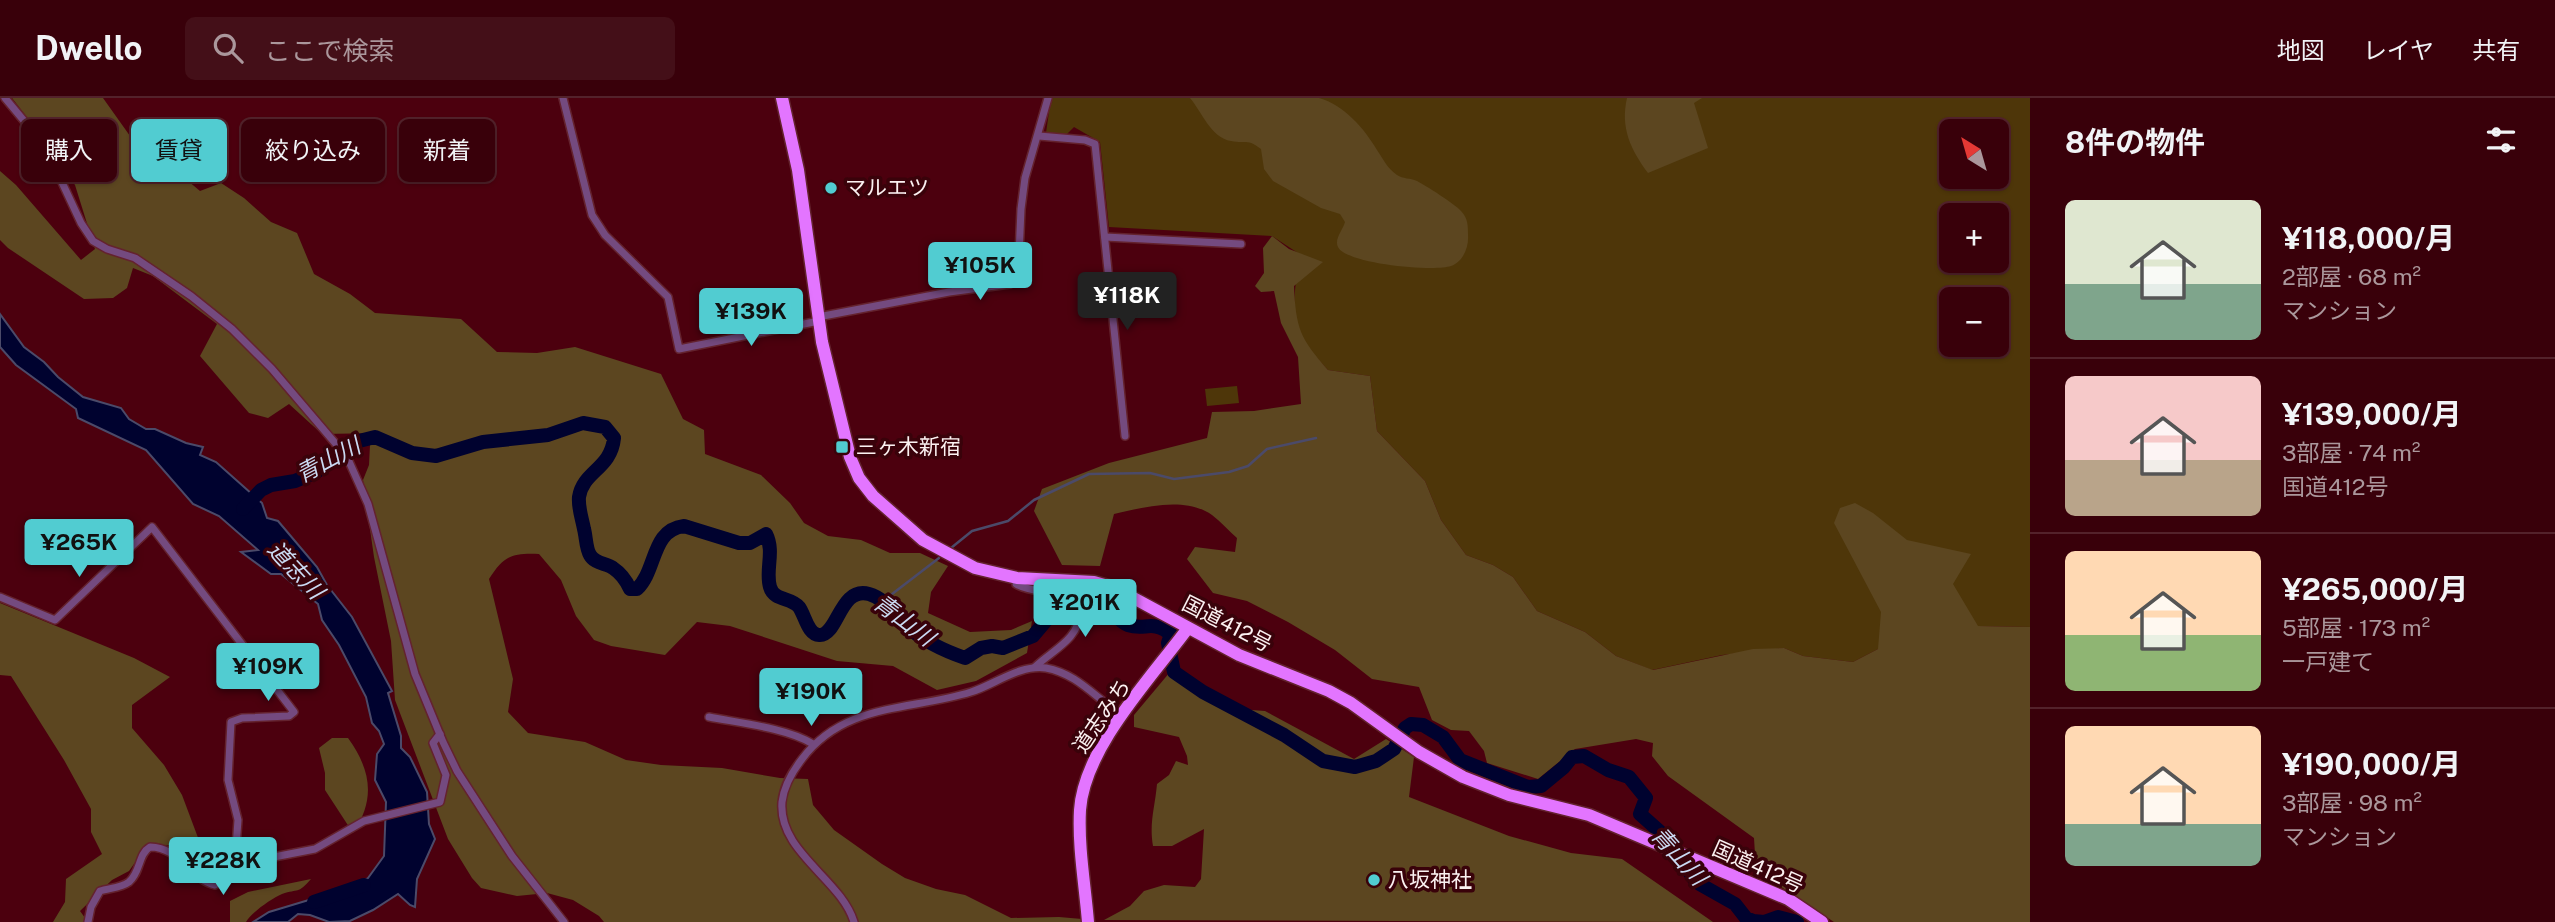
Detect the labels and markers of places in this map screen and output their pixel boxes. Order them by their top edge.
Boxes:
place label: マルエツ [845,175,929,200]
marker: マルエツ [823,180,839,196]
pin: ¥105K [931,242,1029,302]
pin: ¥118K [1078,272,1176,332]
pin: ¥139K [702,288,800,348]
place label: 三ヶ木新宿 [856,434,961,459]
marker: 三ヶ木新宿 [834,439,850,455]
pin: ¥265K [30,519,128,579]
pin: ¥201K [1036,580,1134,639]
pin: ¥109K [219,644,317,703]
pin: ¥190K [762,668,860,728]
pin: ¥228K [174,838,272,897]
place label: 八坂神社 [1388,867,1472,892]
marker: 八坂神社 [1366,872,1382,888]

